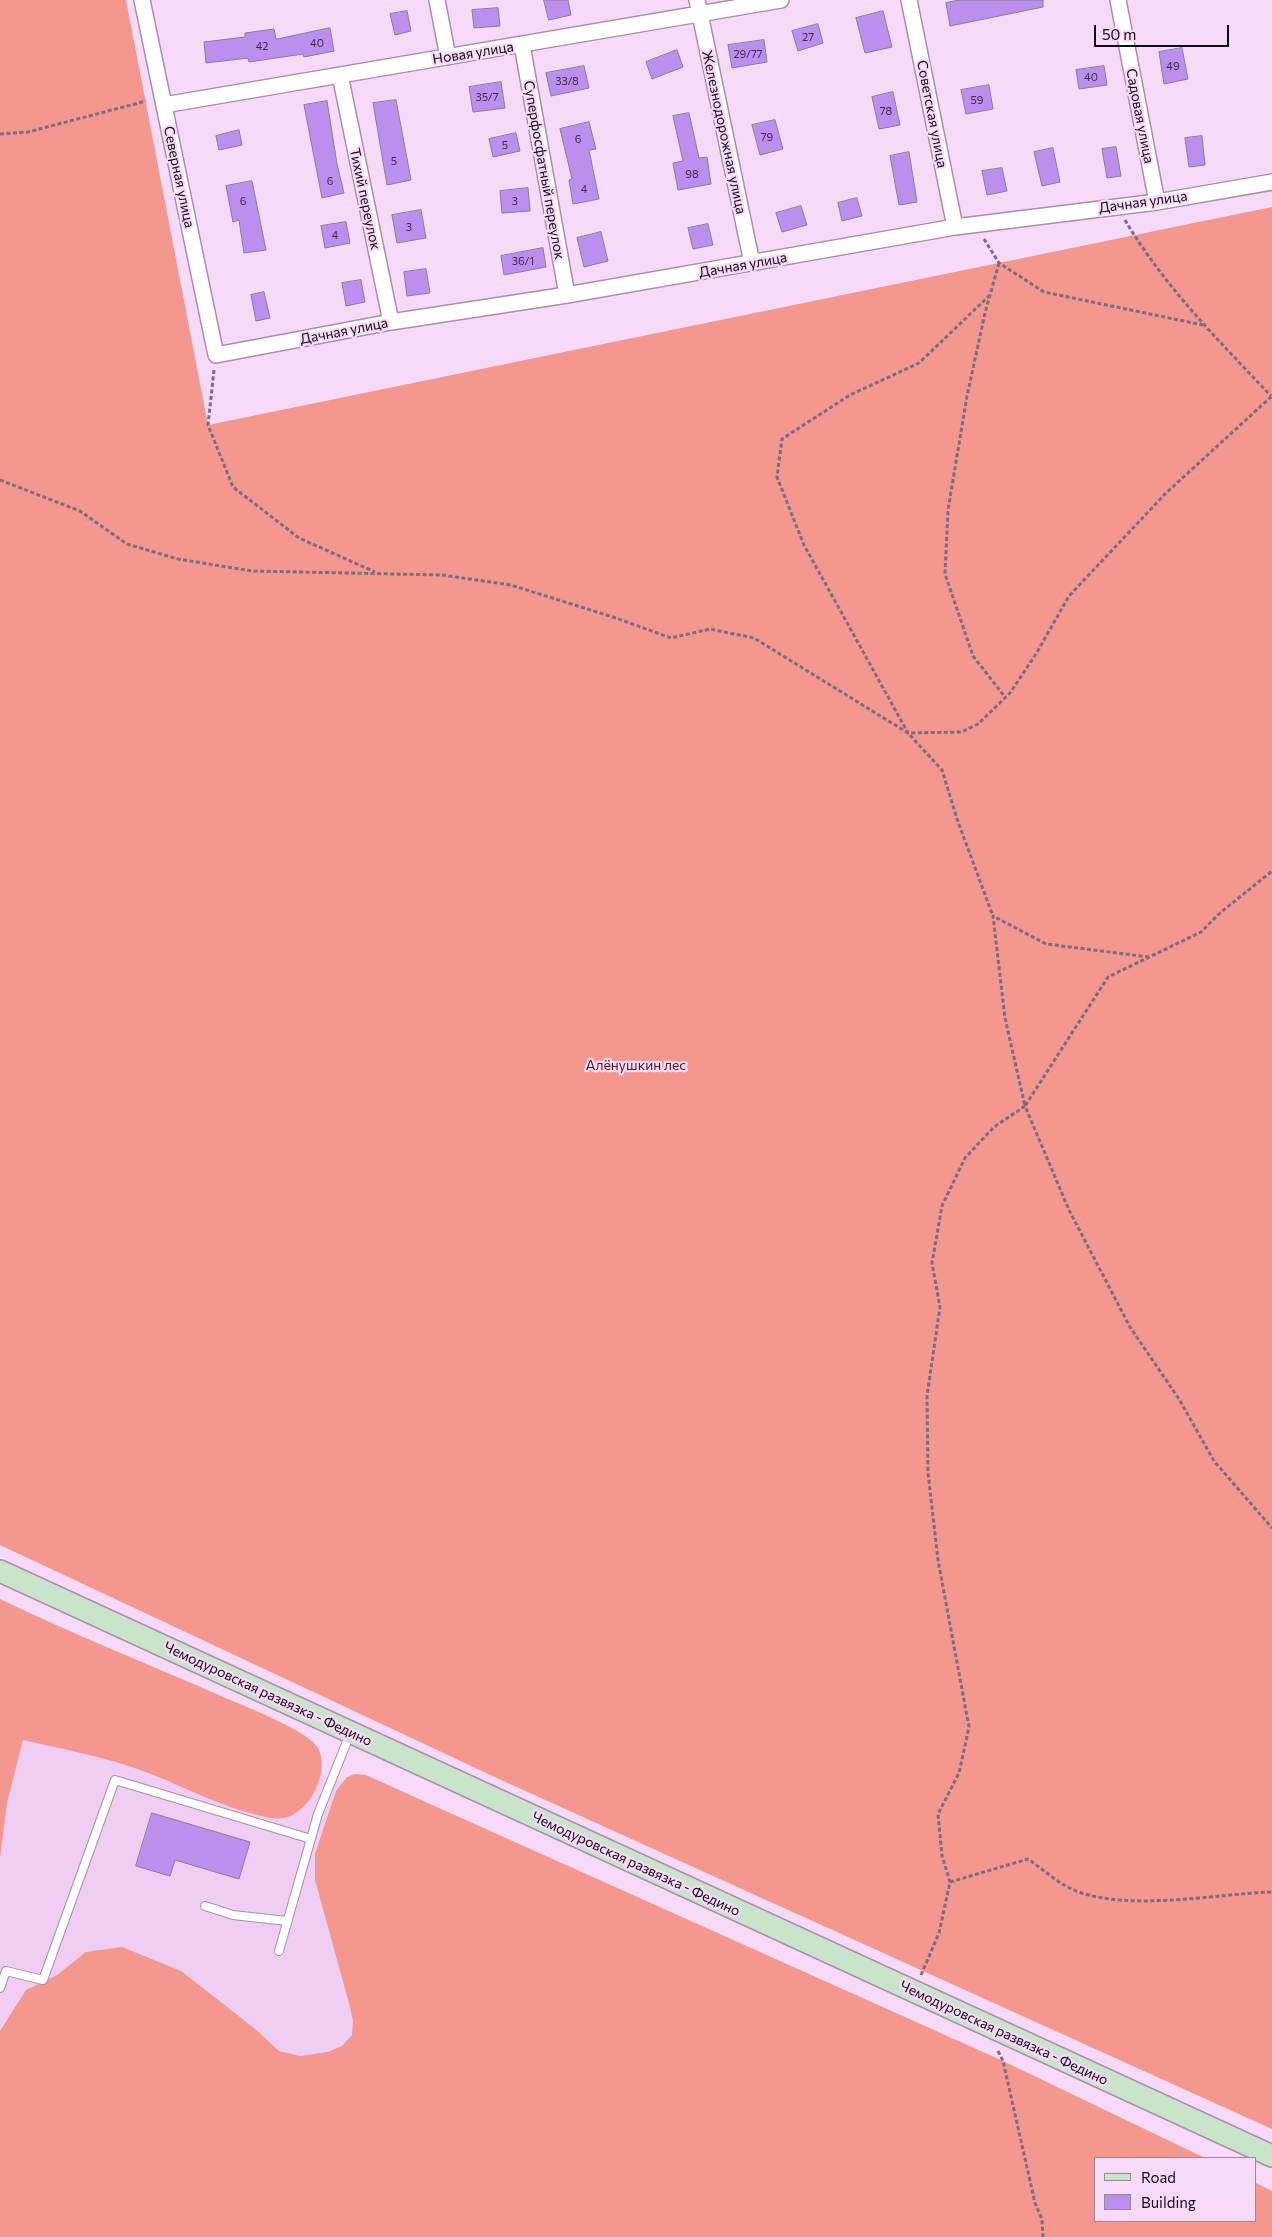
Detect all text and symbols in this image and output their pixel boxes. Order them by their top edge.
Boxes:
scale bar [1097,15,1232,47]
text: 50 m [1102,25,1136,43]
house number: 27 [802,30,814,44]
house number: 40 [310,36,324,50]
street label: Новая улица [431,38,515,68]
house number: 42 [256,39,268,53]
house number: 29/77 [733,47,763,61]
street label: Железнодорожная улица [698,48,750,216]
street label: Советская улица [913,59,951,169]
house number: 49 [1166,59,1180,73]
street label: Садовая улица [1123,67,1157,165]
house number: 40 [1084,70,1098,84]
house number: 33/8 [555,74,579,88]
street label: Суперфосфатный переулок [520,79,568,261]
house number: 35/7 [475,90,499,104]
house number: 59 [971,93,983,107]
house number: 78 [880,104,892,118]
street label: Северная улица [160,125,198,229]
house number: 79 [761,130,773,144]
house number: 6 [575,132,581,146]
house number: 5 [502,138,508,152]
street label: Тихий переулок [346,147,384,251]
house number: 5 [391,154,397,168]
house number: 98 [685,167,699,181]
house number: 6 [327,174,333,188]
house number: 4 [581,182,587,196]
street label: Дачная улица [1098,187,1188,217]
house number: 6 [240,194,246,208]
house number: 3 [512,194,518,208]
house number: 3 [406,220,412,234]
house number: 4 [332,228,338,242]
street label: Дачная улица [698,249,788,281]
house number: 36/1 [512,254,534,268]
street label: Дачная улица [299,314,389,348]
park label: Алёнушкин лес [586,1057,686,1073]
street label: Чемодуровская развязка - Федино [161,1638,375,1750]
street label: Чемодуровская развязка - Федино [529,1808,743,1920]
street label: Чемодуровская развязка - Федино [897,1977,1111,2089]
legend [1094,2157,1257,2222]
text: Road [1141,2168,1176,2186]
text: Building [1141,2193,1196,2211]

